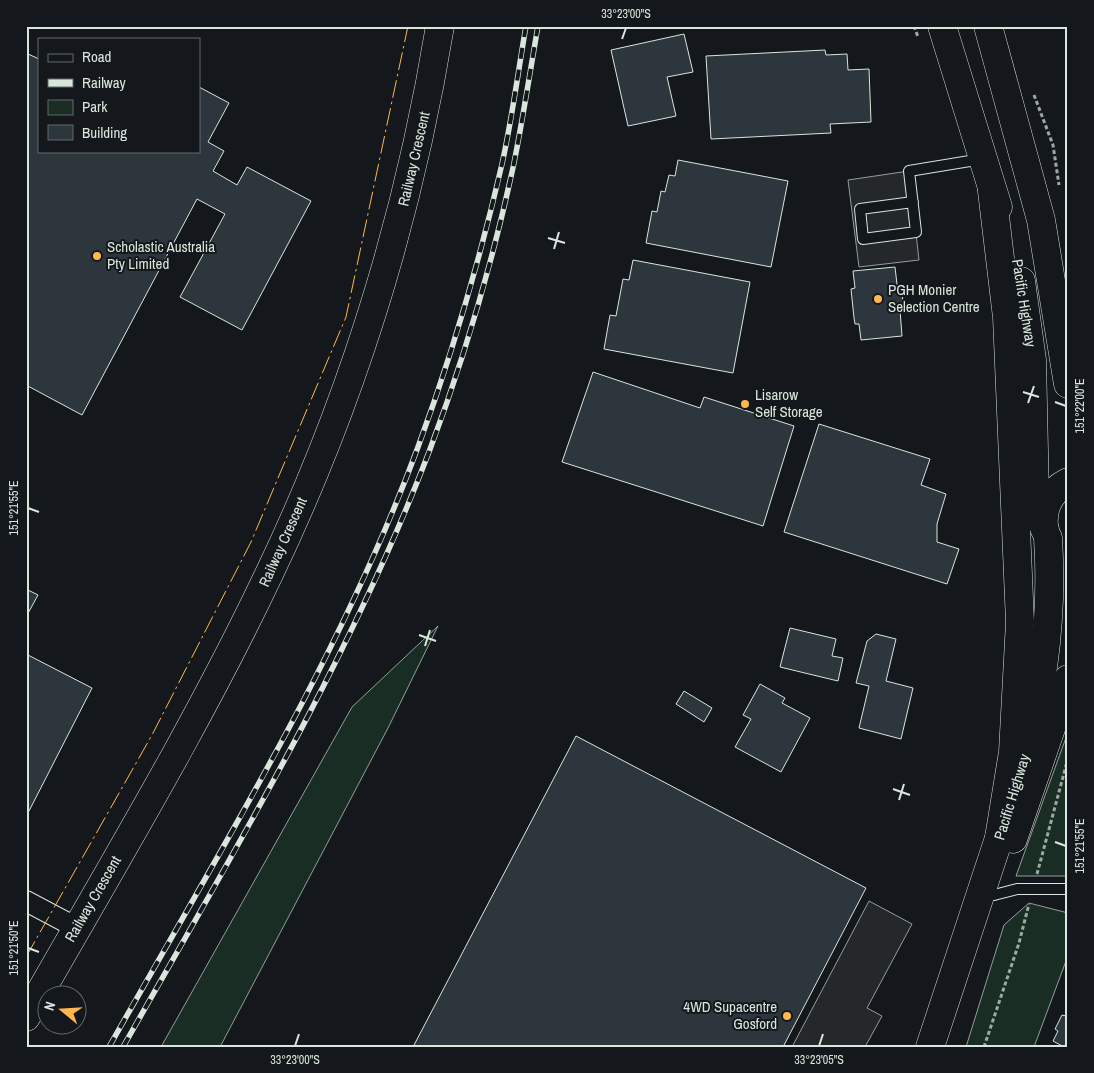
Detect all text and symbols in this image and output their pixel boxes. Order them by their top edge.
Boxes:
text: 33°23'00"S [601,6,651,22]
legend [38,38,200,152]
text: Road [82,46,111,67]
text: Railway [82,72,127,93]
text: Park [82,96,108,117]
street label: Railway Crescent [392,109,435,208]
text: Building [82,122,127,143]
place label: Scholastic Australia Pty Limited [107,236,215,274]
marker: Scholastic Australia Pty Limited [91,250,103,262]
street label: Pacific Highway [1007,257,1042,349]
place label: PGH Monier Selection Centre [888,279,980,317]
marker: PGH Monier Selection Centre [872,293,884,305]
text: 151°22'00"E [1072,378,1088,434]
place label: Lisarow Self Storage [755,384,823,422]
marker: Lisarow Self Storage [739,398,751,410]
text: 151°21'55"E [6,480,22,536]
street label: Railway Crescent [253,493,312,590]
street label: Pacific Highway [988,750,1035,842]
text: 151°21'55"E [1072,818,1088,874]
street label: Railway Crescent [59,851,126,946]
text: 151°21'50"E [6,920,22,976]
north arrow [38,986,88,1036]
place label: 4WD Supacentre Gosford [683,996,777,1034]
text: N [40,999,59,1013]
marker: 4WD Supacentre Gosford [781,1010,793,1022]
text: 33°23'00"S [270,1052,320,1068]
text: 33°23'05"S [794,1052,844,1068]

